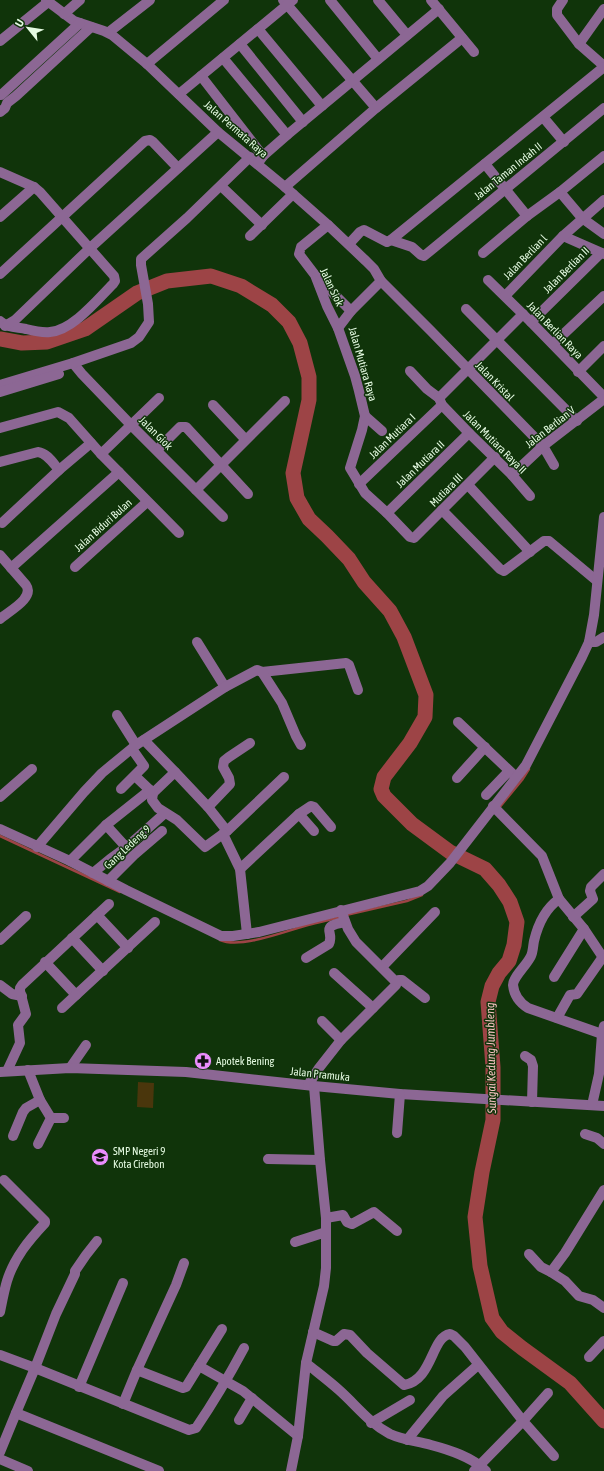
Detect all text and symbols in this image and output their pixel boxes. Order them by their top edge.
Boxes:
north arrow [8,8,48,48]
text: U [13,17,26,29]
street label: Jalan Permata Raya [202,98,270,160]
street label: Jalan Taman Indah II [472,140,544,202]
street label: Jalan Berlian l [501,232,549,282]
street label: Jalan Berlian II [541,245,591,295]
street label: Jalan Siok [318,266,346,308]
street label: Jalan Berlian Raya [525,299,585,361]
street label: Jalan Mutiara Raya [347,325,379,403]
street label: Jalan Kristal [473,359,517,403]
street label: Jalan Berlian V [523,404,578,450]
street label: Jalan Mutiara Raya II [461,408,529,476]
street label: Jalan Mutiara I [366,411,418,461]
street label: Jalan Giok [137,414,175,452]
street label: Jalan Mutiara II [393,438,447,490]
street label: Mutiara III [427,471,465,509]
street label: Jalan Biduri Bulan [72,496,134,554]
street label: Gang Ledeng 9 [101,823,153,871]
water label: Sungai Kedung Jumbleng [483,1002,499,1115]
pharmacy icon: Apotek Bening [193,1051,213,1071]
place label: Apotek Bening [216,1055,275,1067]
street label: Jalan Pramuka [289,1065,351,1083]
place label: SMP Negeri 9 Kota Cirebon [113,1145,165,1170]
school or university icon: SMP Negeri 9 Kota Cirebon [90,1147,110,1167]

